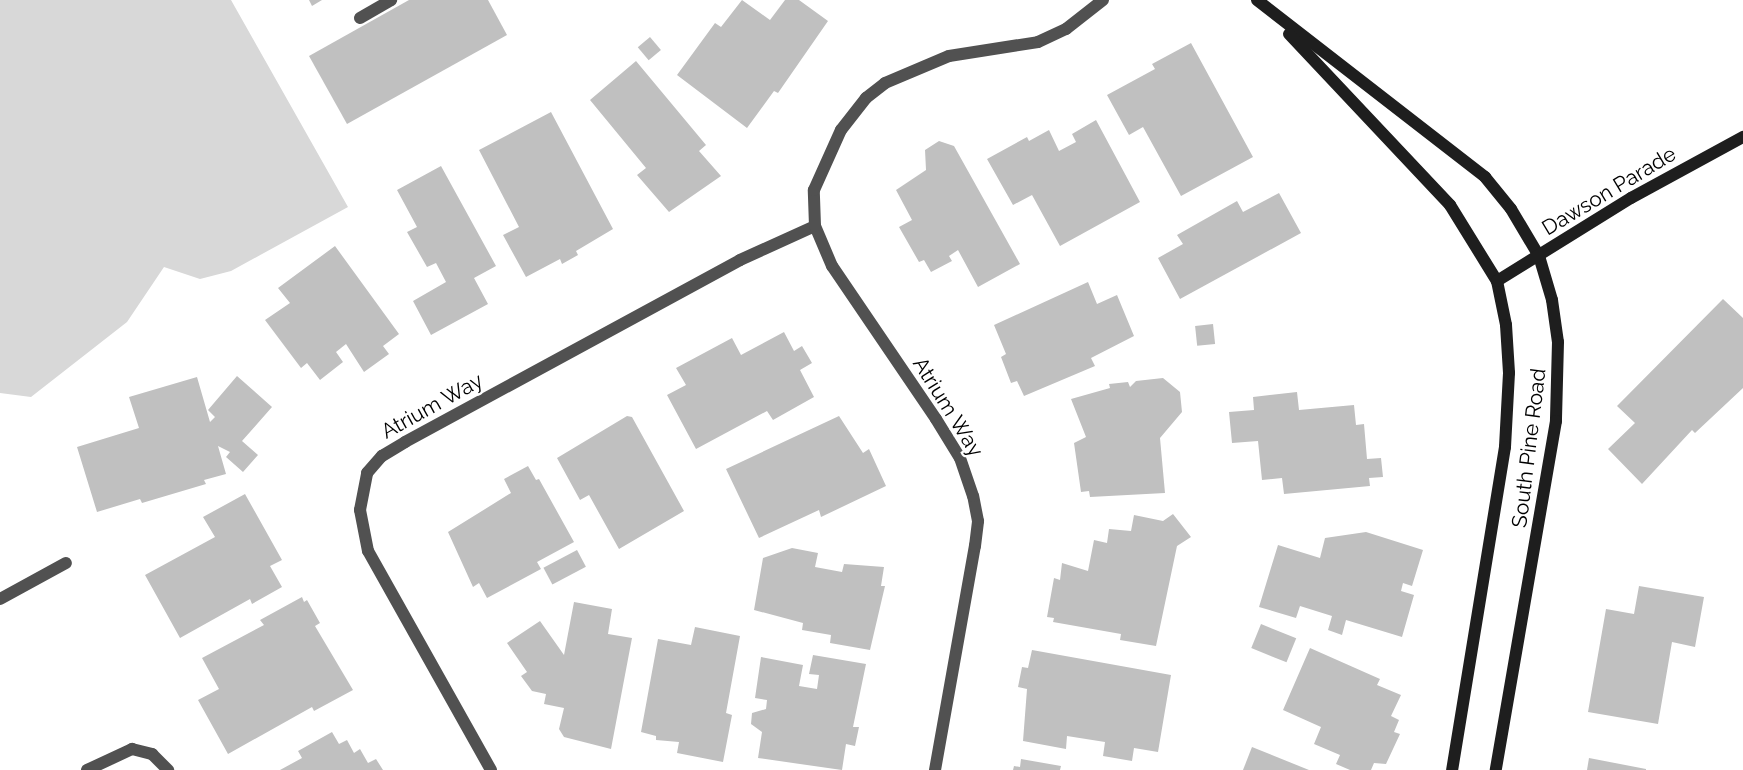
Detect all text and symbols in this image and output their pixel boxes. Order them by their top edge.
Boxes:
street label: Dawson Parade [1538,141,1680,241]
street label: Atrium Way [907,352,989,462]
street label: South Pine Road [1507,367,1551,529]
street label: Atrium Way [376,368,488,444]

